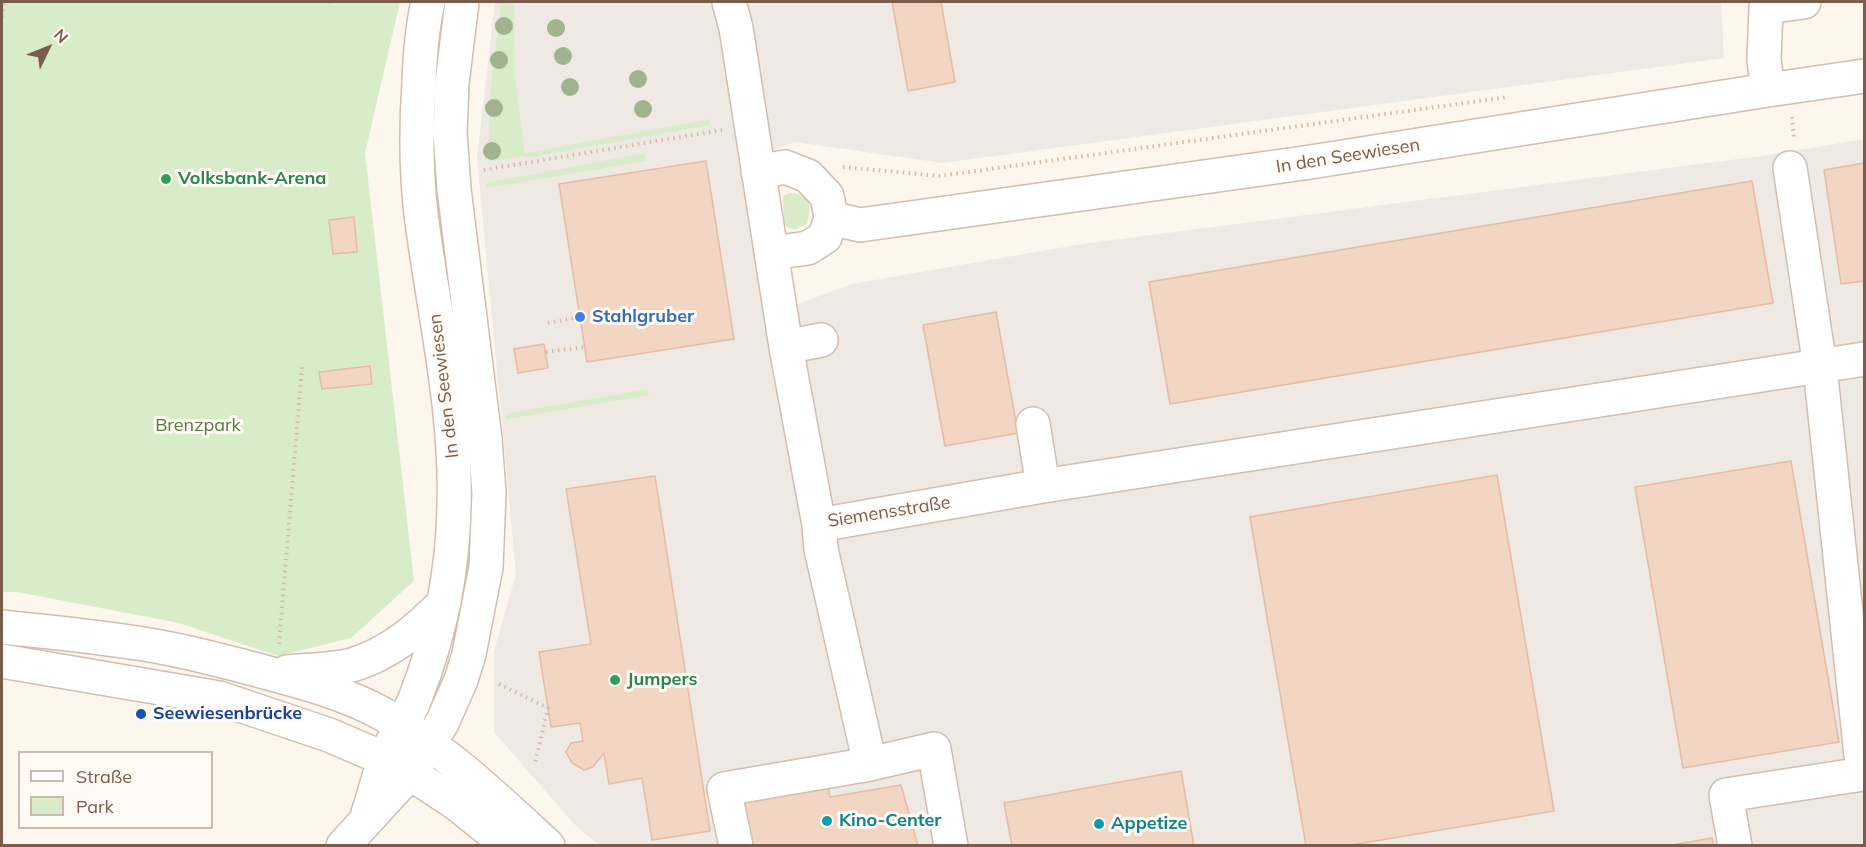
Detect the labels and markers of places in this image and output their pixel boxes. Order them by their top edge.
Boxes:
place label: Volksbank-Arena [178,168,326,190]
marker: Volksbank-Arena [159,172,173,186]
place label: Stahlgruber [592,306,694,328]
marker: Stahlgruber [573,310,587,324]
place label: Jumpers [627,669,697,691]
marker: Jumpers [608,673,622,687]
place label: Seewiesenbrücke [153,703,302,725]
marker: Seewiesenbrücke [134,707,148,721]
place label: Kino-Center [839,810,941,832]
place label: Appetize [1111,813,1187,835]
marker: Kino-Center [820,814,834,828]
marker: Appetize [1092,817,1106,831]

